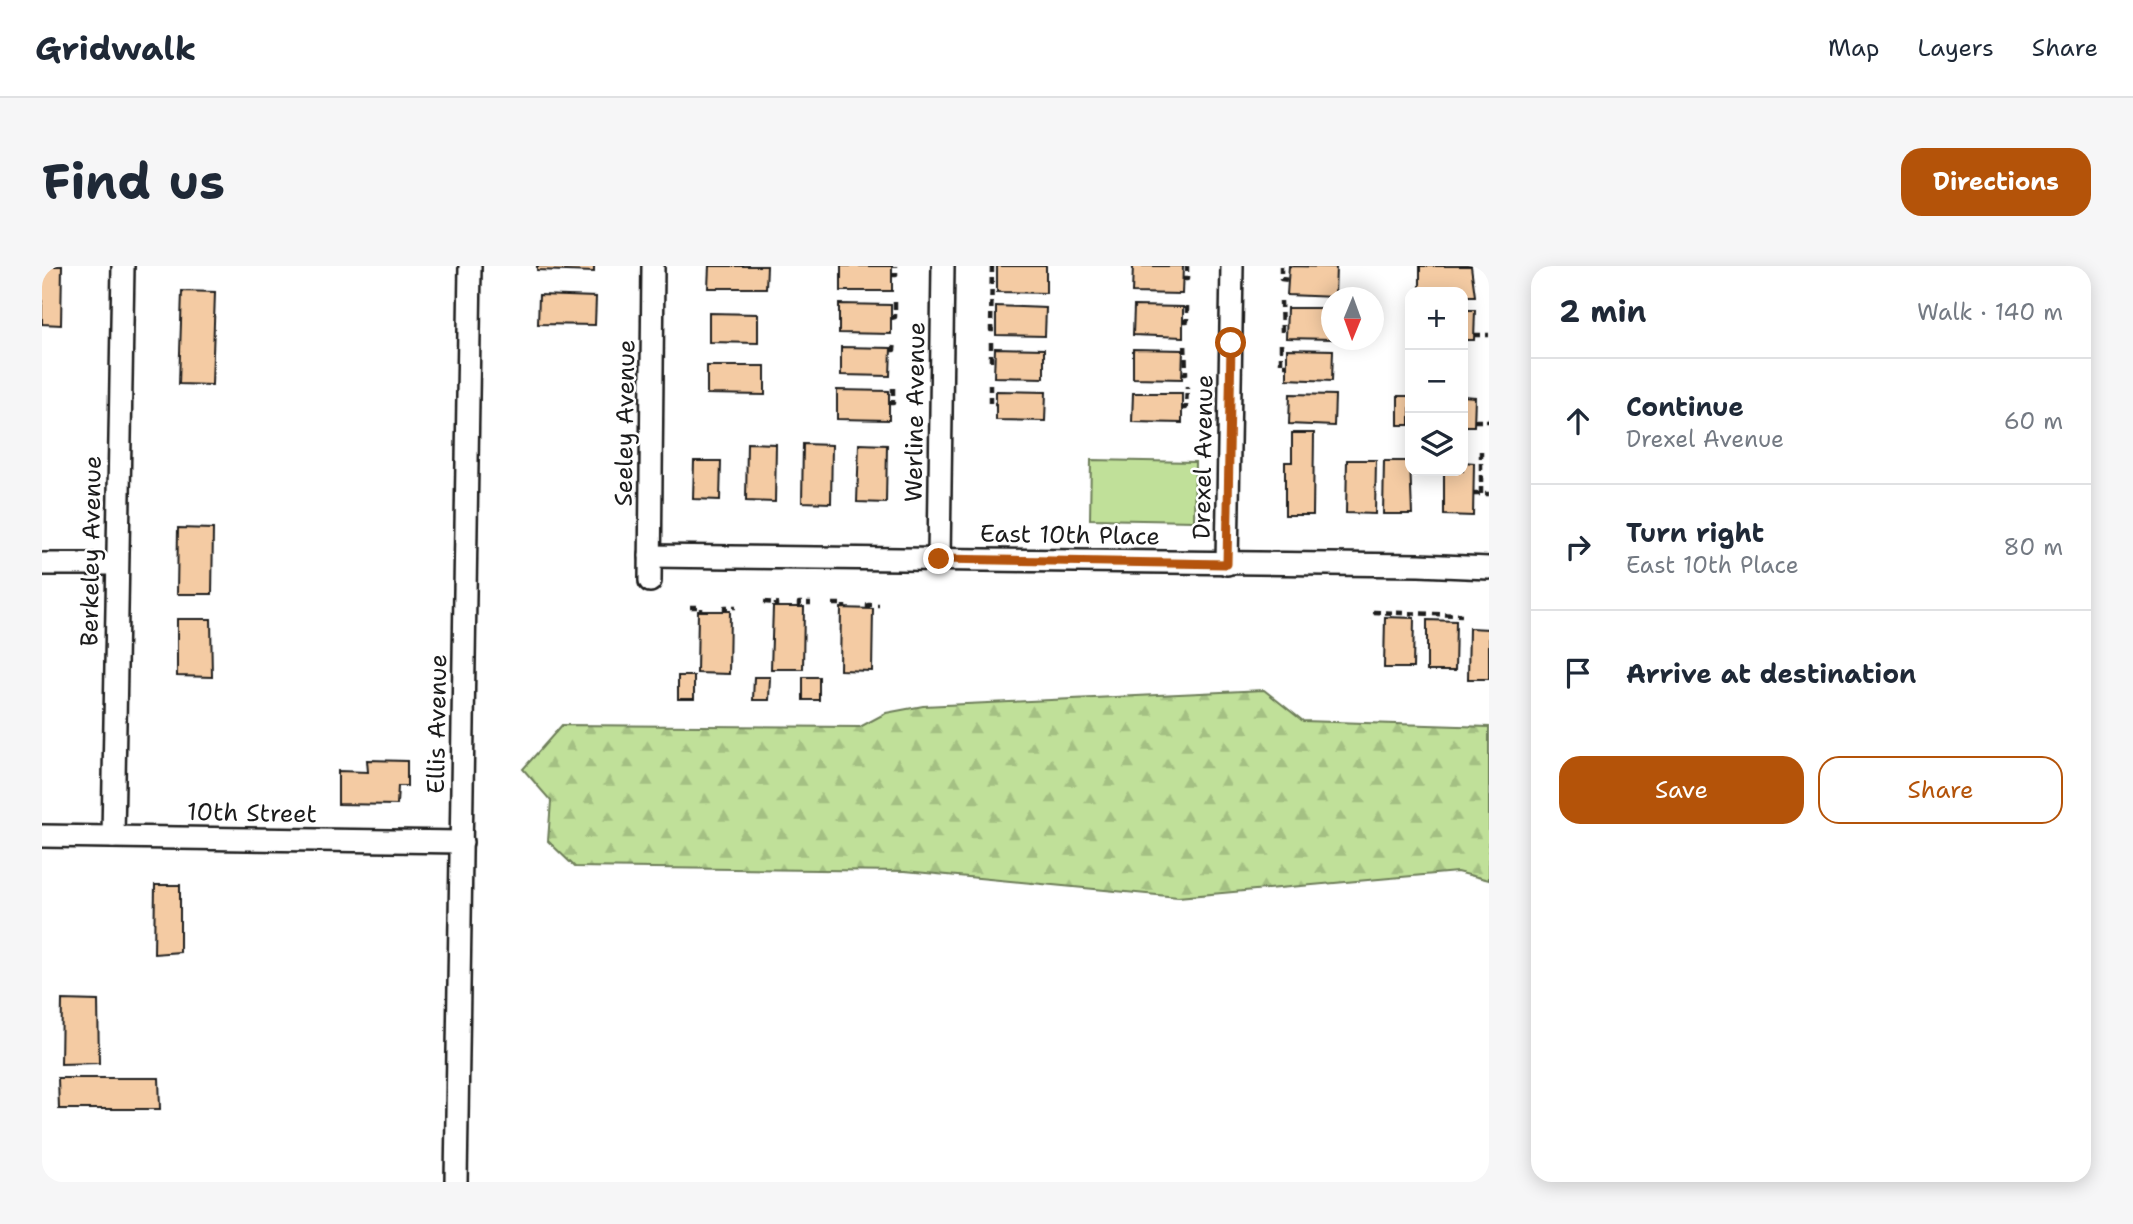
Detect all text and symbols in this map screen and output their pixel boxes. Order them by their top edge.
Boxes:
text: Gridwalk [35,26,196,71]
text: Map [1828,32,1879,64]
text: Layers [1917,32,1994,64]
text: Share [2032,32,2098,64]
button: Directions [1901,148,2091,216]
text: Find us [42,149,225,215]
north arrow [1321,287,1384,350]
map controls [1405,287,1468,476]
button: + [1405,287,1468,350]
text: 2 min [1559,291,1646,332]
text: Walk · 140 m [1917,297,2063,327]
street label: Werline Avenue [897,322,933,502]
route start [1215,327,1246,358]
street label: Seeley Avenue [608,339,642,507]
button: − [1405,350,1468,413]
street label: Drexel Avenue [1186,374,1220,540]
text: Continue [1626,389,1744,424]
icon: ahead [1559,402,1597,440]
text: 60 m [2004,406,2063,436]
button: layers [1405,413,1468,476]
text: Drexel Avenue [1626,424,1784,454]
street label: Berkeley Avenue [73,455,109,647]
text: Turn right [1626,515,1764,550]
street label: East 10th Place [980,517,1160,553]
icon: right [1559,528,1597,566]
text: 80 m [2004,532,2063,562]
route end [923,543,954,574]
text: East 10th Place [1626,550,1799,580]
street label: Ellis Avenue [420,654,454,794]
icon: arrive [1559,654,1597,692]
text: Arrive at destination [1626,656,1916,691]
button: Save [1559,756,1804,824]
button: Share [1818,756,2063,824]
street label: 10th Street [187,796,317,830]

